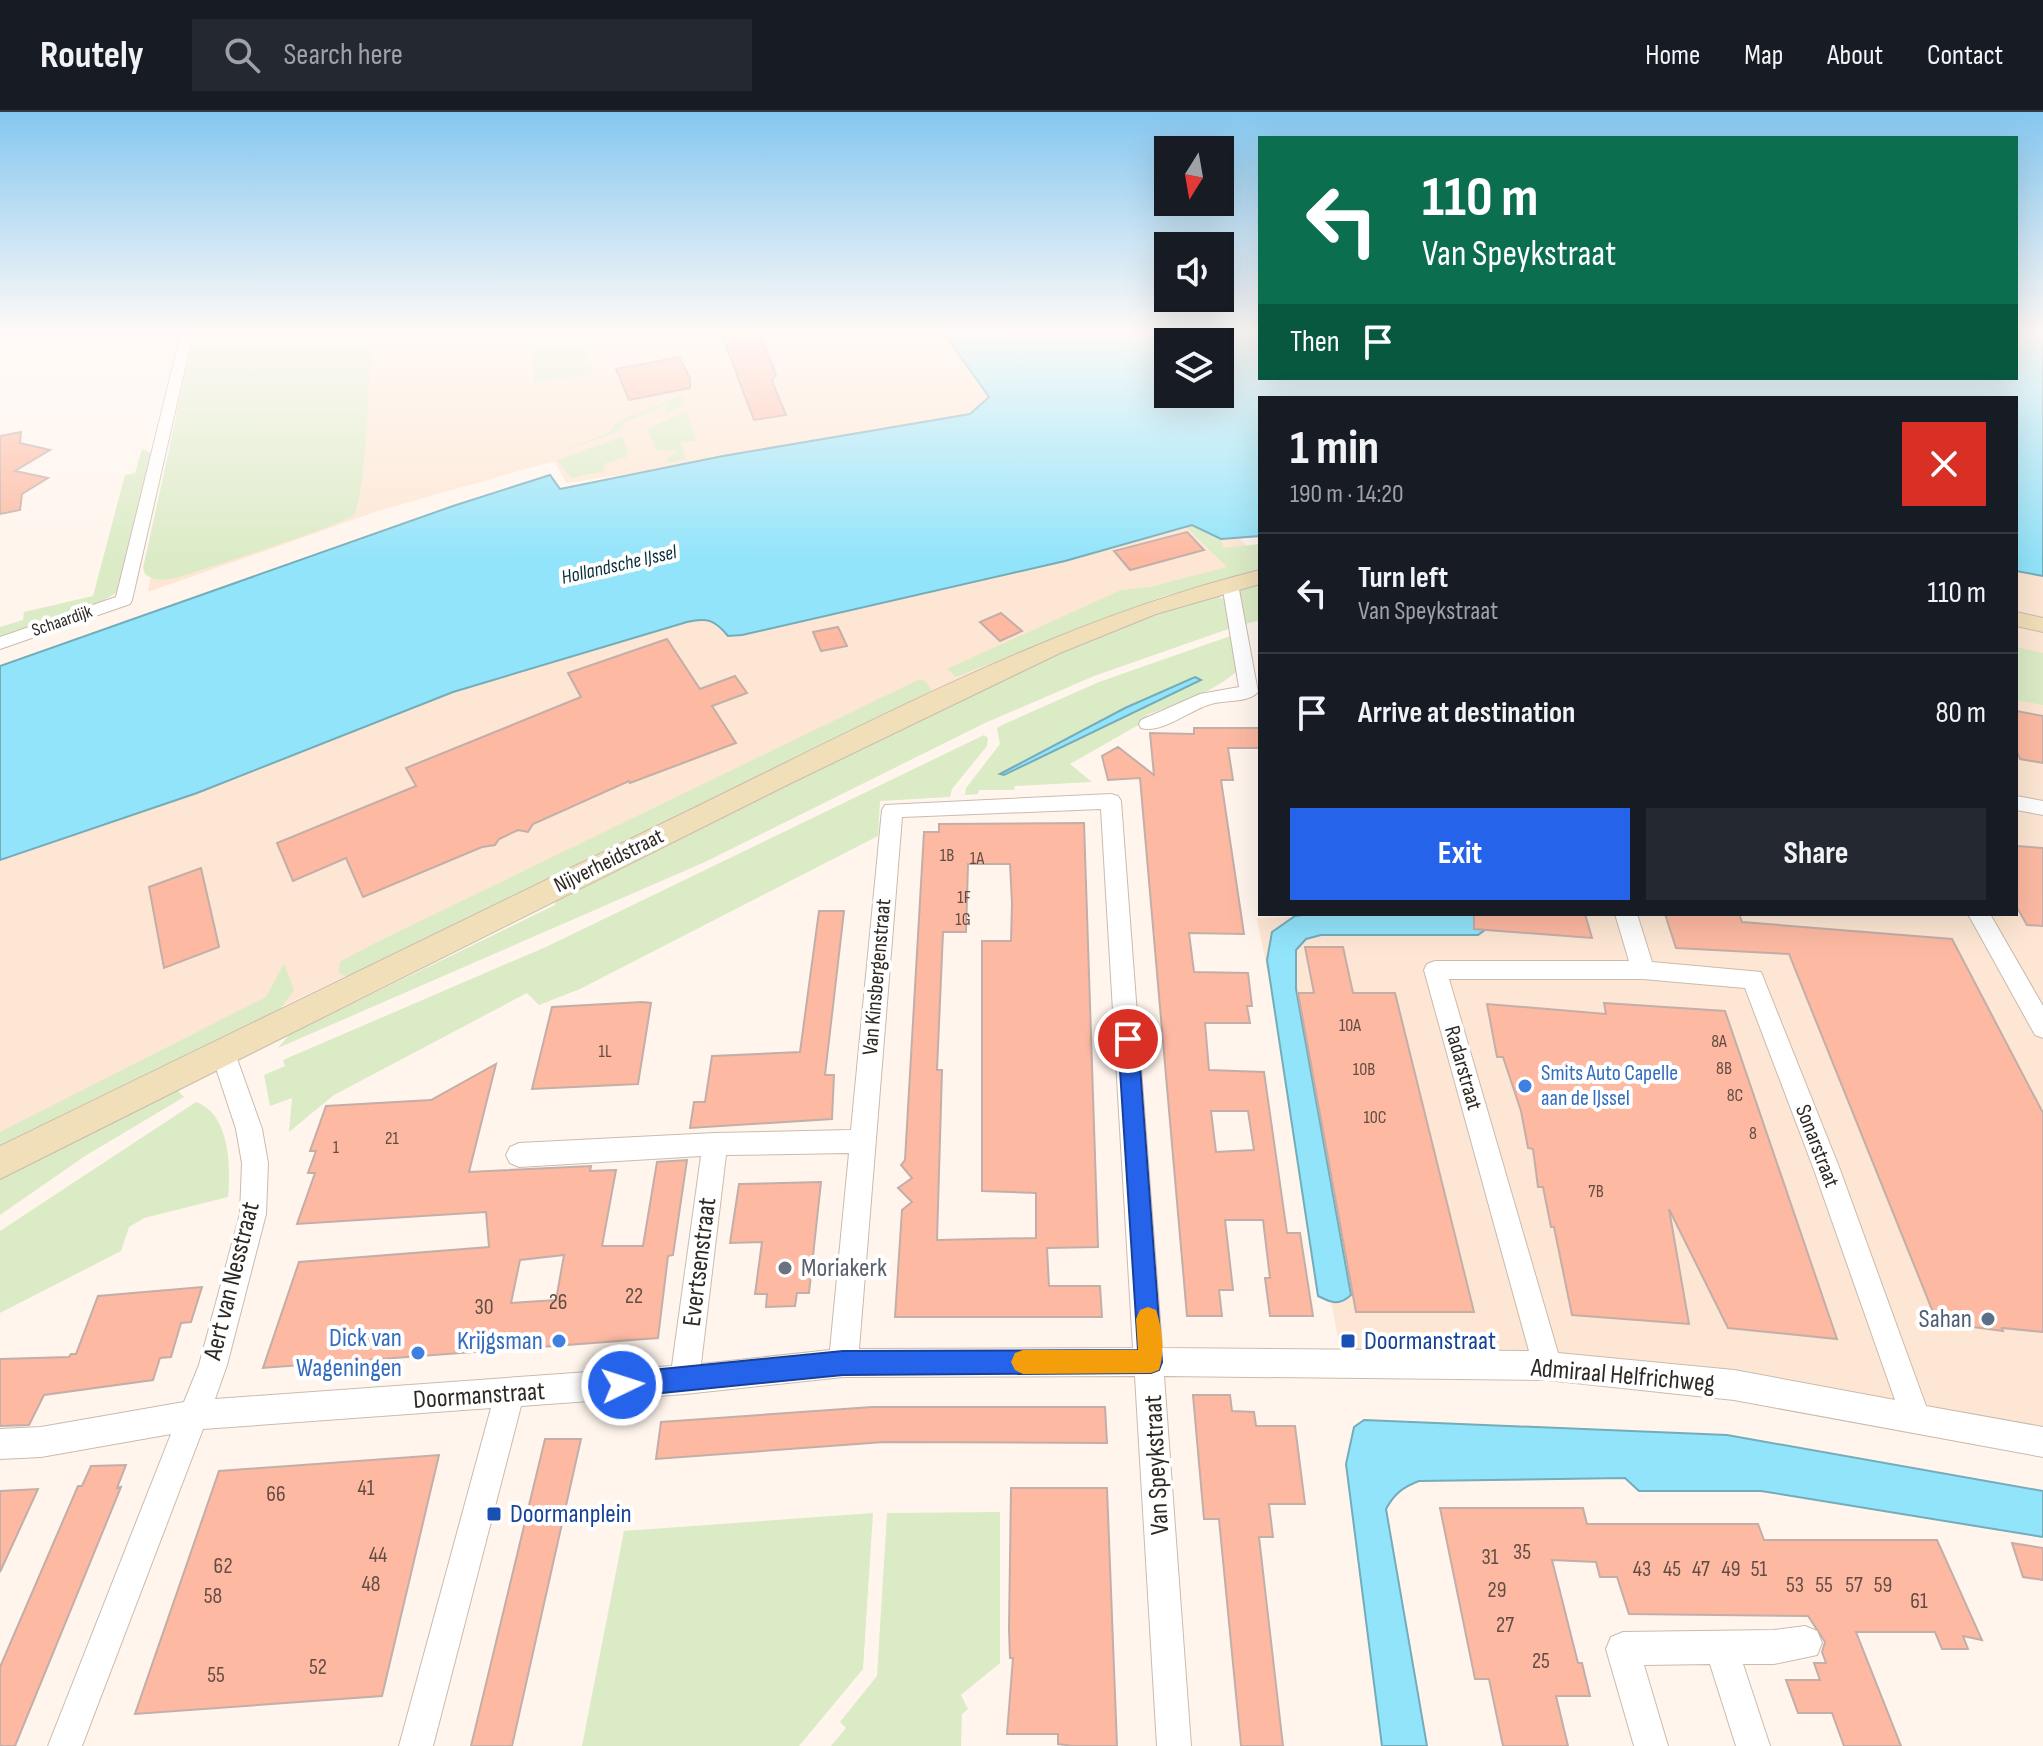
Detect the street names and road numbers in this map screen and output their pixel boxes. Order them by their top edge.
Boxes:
street label: Schaardijk [29,601,95,641]
street label: Nijverheidstraat [550,823,668,899]
street label: Van Kinsbergenstraat [857,897,897,1056]
street label: Radarstraat [1438,1023,1488,1113]
street label: Sonarstraat [1789,1101,1845,1192]
street label: Evertsenstraat [677,1196,723,1328]
street label: Aert van Nesstraat [197,1199,267,1364]
street label: Admiraal Helfrichweg [1529,1352,1716,1399]
street label: Doormanstraat [412,1376,546,1416]
street label: Van Speykstraat [1138,1394,1176,1536]

